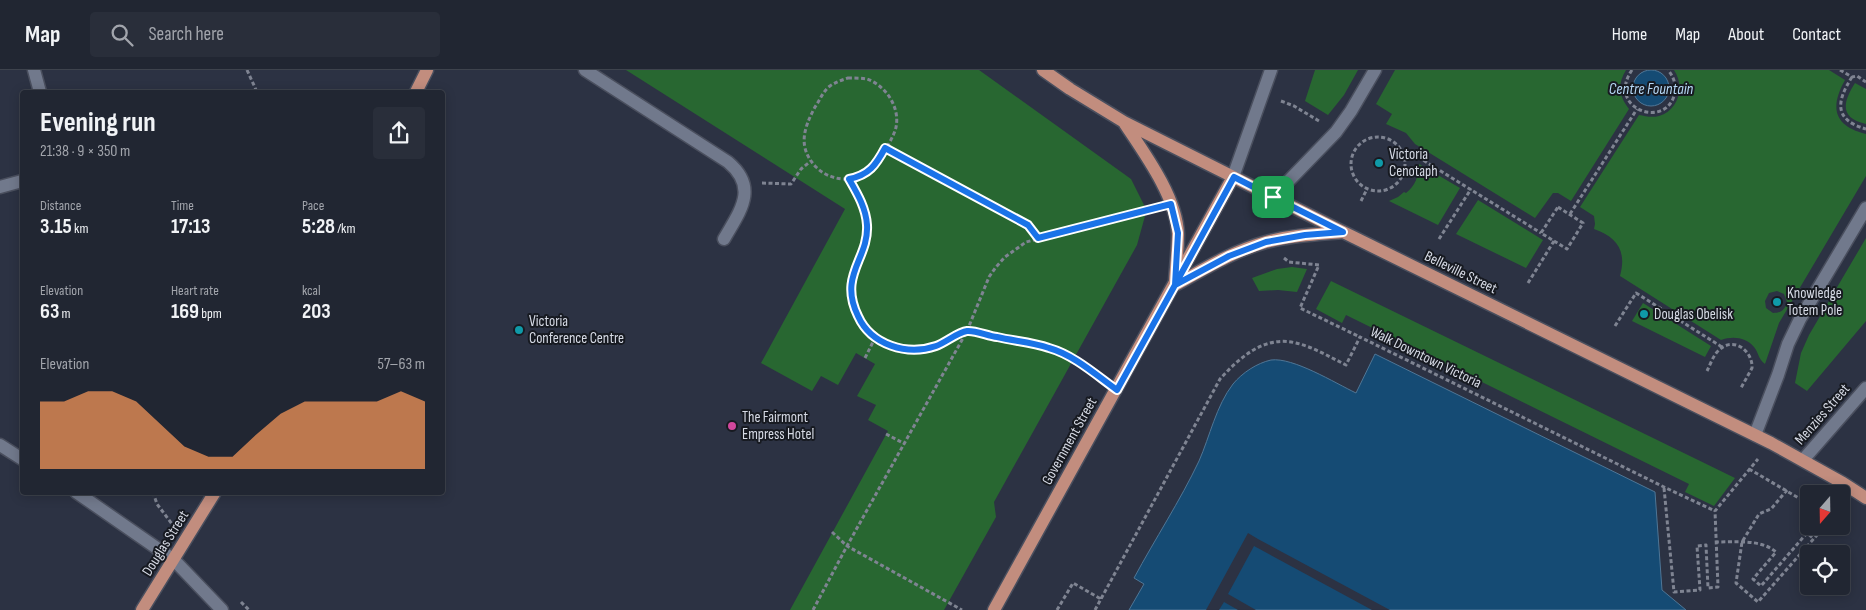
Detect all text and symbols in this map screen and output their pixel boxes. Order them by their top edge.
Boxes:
search box [90,12,440,57]
text: Map [25,20,60,49]
icon: search [108,21,136,49]
text: Search here [148,23,224,46]
text: Home [1612,24,1647,45]
text: Map [1675,24,1700,45]
text: About [1728,24,1764,45]
text: Contact [1792,24,1841,45]
water label: Centre Fountain [1609,80,1694,99]
text: Evening run [40,106,156,139]
button: share [373,107,425,159]
text: 21:38 · 9 × 350 m [40,142,130,161]
place label: Victoria Cenotaph [1389,145,1438,181]
marker: Victoria Cenotaph [1373,157,1385,169]
pin [1252,176,1294,218]
icon: arrive [1259,183,1287,211]
text: Distance [40,197,81,214]
text: Time [171,197,194,214]
text: Pace [302,197,324,214]
text: 3.15 [40,214,72,239]
text: 17:13 [171,214,210,239]
text: 5:28 [302,214,335,239]
text: km [72,220,88,237]
text: /km [335,220,355,237]
street label: Belleville Street [1421,247,1501,298]
text: Elevation [40,282,83,299]
text: Heart rate [171,282,219,299]
text: kcal [302,282,321,299]
place label: Knowledge Totem Pole [1787,284,1842,320]
marker: Knowledge Totem Pole [1771,296,1783,308]
text: 63 [40,299,59,324]
text: 169 [171,299,199,324]
text: 203 [302,299,331,324]
text: m [59,305,71,322]
text: bpm [199,305,222,322]
place label: Douglas Obelisk [1654,305,1733,324]
marker: Douglas Obelisk [1638,308,1650,320]
place label: Victoria Conference Centre [529,312,624,348]
street label: Walk Downtown Victoria [1367,322,1485,393]
marker: Victoria Conference Centre [513,324,525,336]
text: Elevation [40,355,89,374]
text: 57–63 m [378,355,425,374]
street label: Menzies Street [1791,379,1854,449]
street label: Government Street [1038,394,1101,488]
place label: The Fairmont Empress Hotel [742,408,814,444]
marker: The Fairmont Empress Hotel [726,420,738,432]
north arrow [1800,485,1850,535]
map controls [1800,485,1850,595]
street label: Douglas Street [138,507,193,580]
button: locate [1800,545,1850,595]

